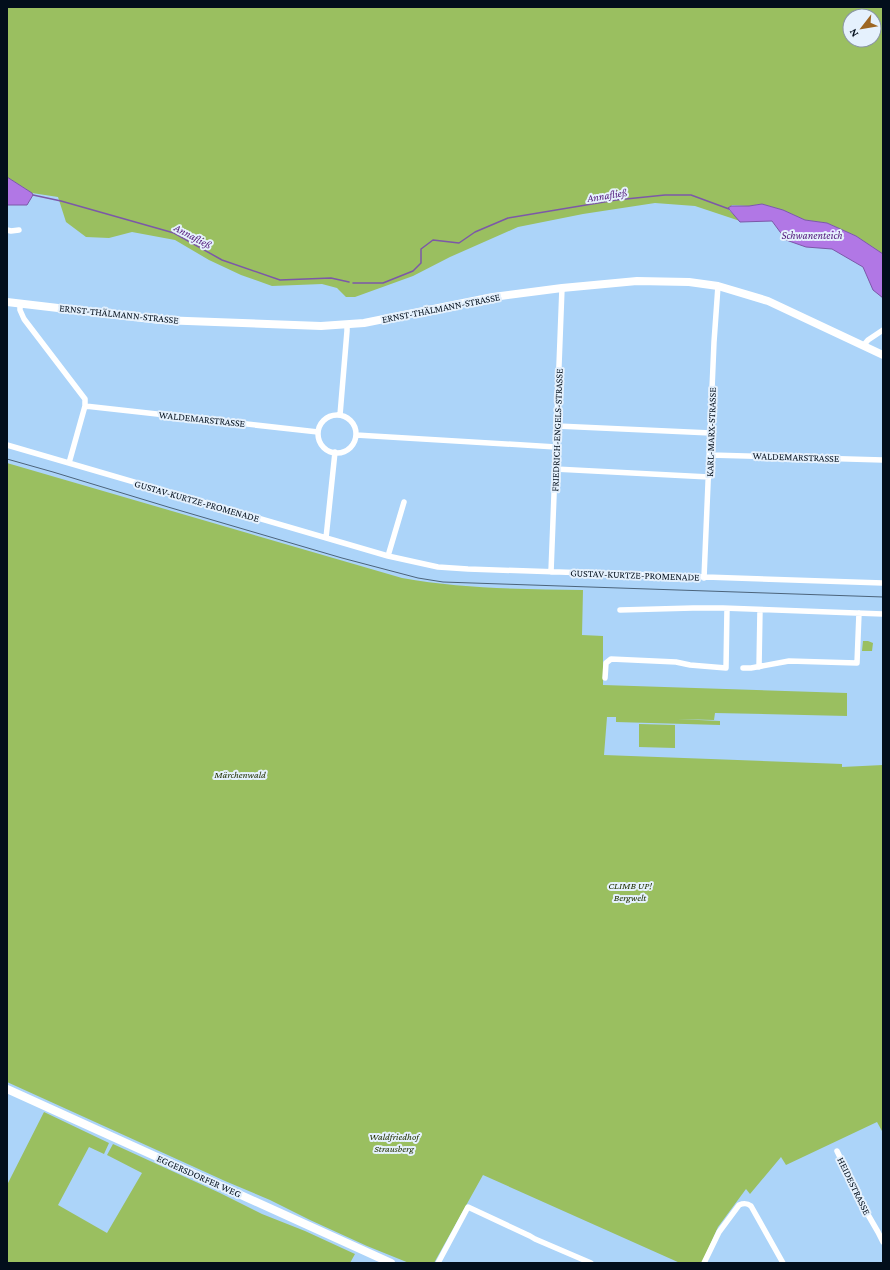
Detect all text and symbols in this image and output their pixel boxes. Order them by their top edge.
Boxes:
north arrow [842,8,882,48]
text: N [846,26,861,39]
water label: Annafließ [585,186,629,205]
water label: Annafließ [171,221,214,252]
water label: Schwanenteich [781,229,843,241]
street label: ERNST-THÄLMANN-STRASSE [381,291,502,325]
street label: ERNST-THÄLMANN-STRASSE [59,302,180,326]
street label: FRIEDRICH-ENGELS-STRASSE [549,368,565,492]
street label: KARL-MARX-STRASSE [704,386,718,477]
street label: WALDEMARSTRASSE [158,409,246,429]
street label: WALDEMARSTRASSE [752,450,840,464]
street label: GUSTAV-KURTZE-PROMENADE [133,478,261,524]
street label: GUSTAV-KURTZE-PROMENADE [570,567,700,583]
park label: Märchenwald [213,769,266,780]
park label: CLIMB UP! Bergwelt [608,880,652,903]
park label: Waldfriedhof Strausberg [369,1131,420,1154]
street label: EGGERSDORFER WEG [155,1152,243,1200]
street label: HEIDESTRASSE [835,1155,873,1217]

